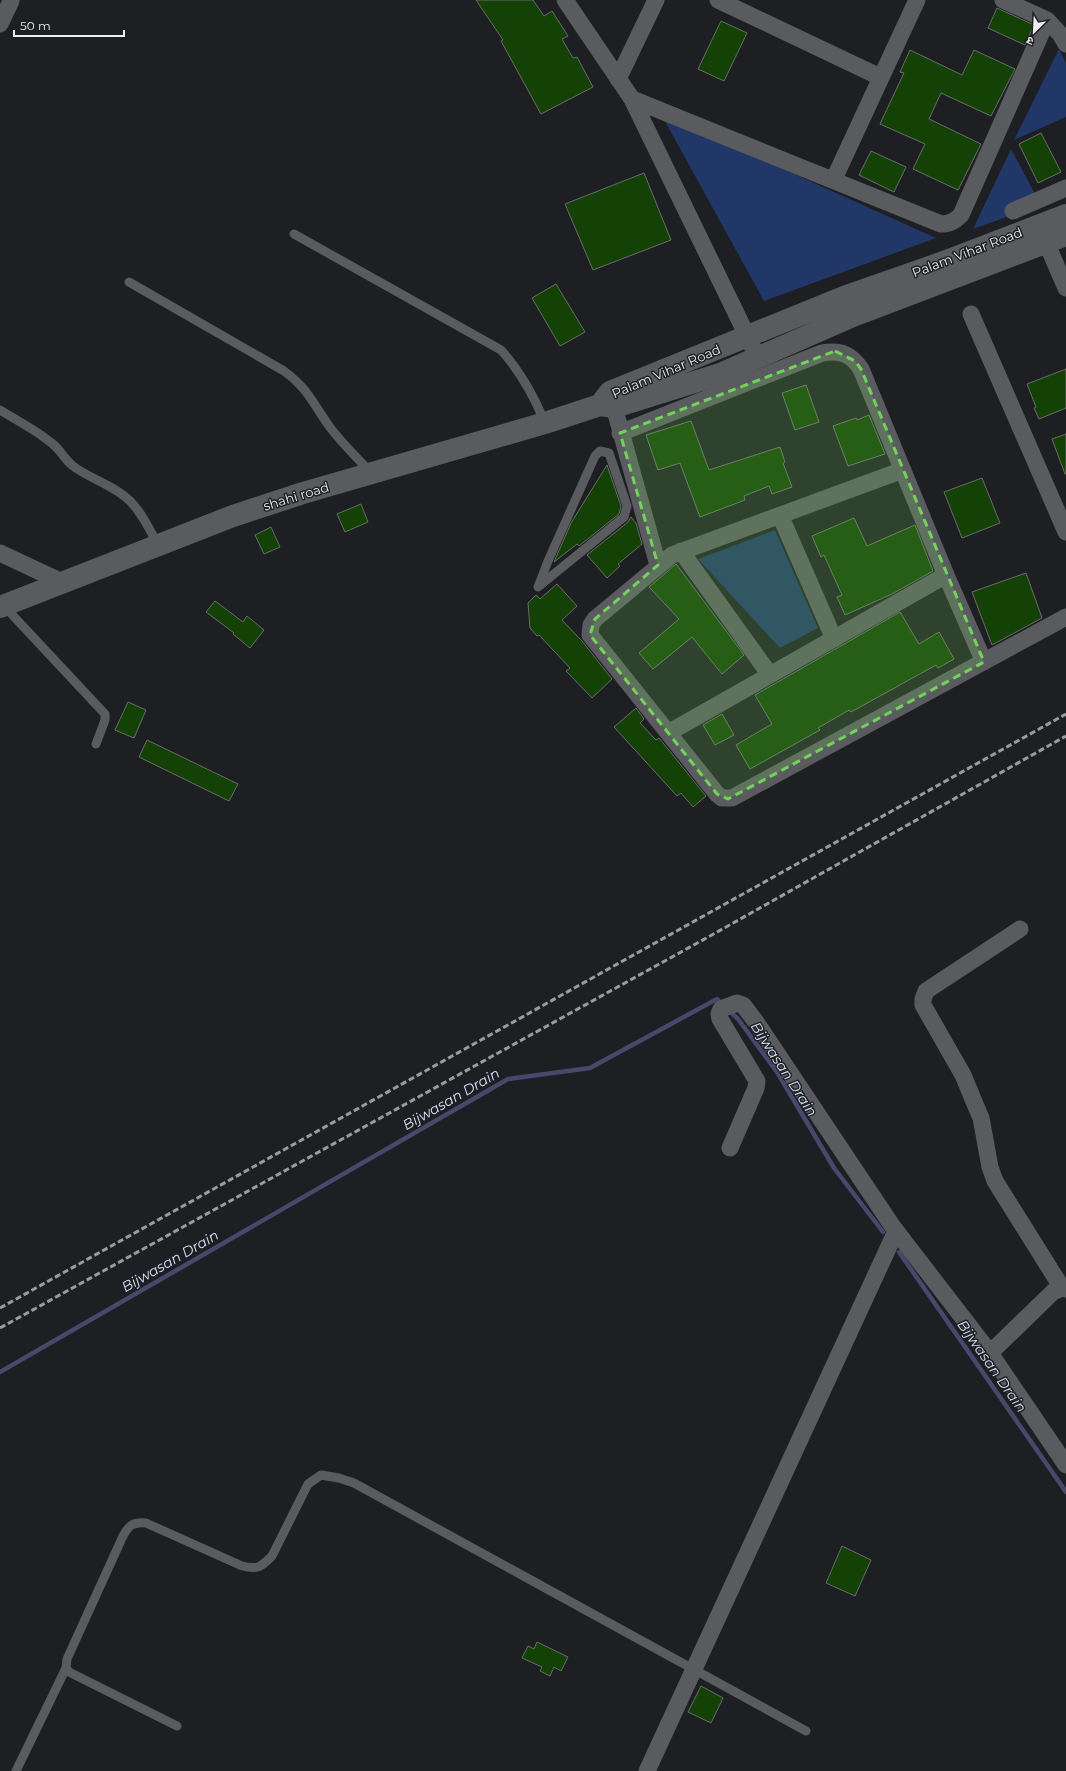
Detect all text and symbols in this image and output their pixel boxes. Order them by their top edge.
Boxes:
scale bar [14,12,124,38]
north arrow [1014,12,1054,52]
text: 50 m [20,18,51,33]
text: उ [1024,33,1036,49]
street label: Palam Vihar Road [910,224,1024,280]
street label: Palam Vihar Road [609,341,723,401]
street label: shahi road [261,478,331,514]
water label: Bijwasan Drain [747,1018,821,1120]
water label: Bijwasan Drain [399,1064,503,1134]
water label: Bijwasan Drain [118,1226,222,1296]
water label: Bijwasan Drain [953,1316,1031,1416]

